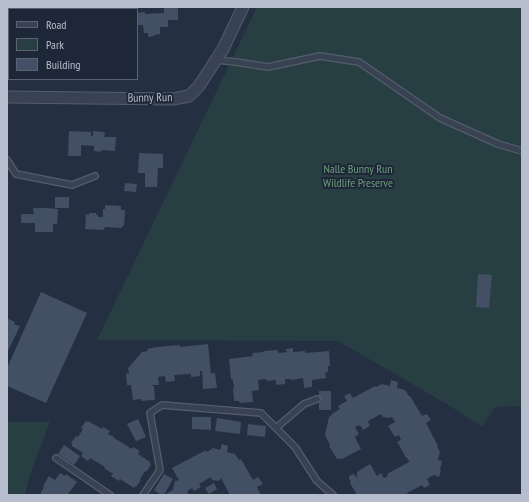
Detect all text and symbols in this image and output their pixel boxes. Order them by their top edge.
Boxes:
legend [8,8,138,80]
text: Road [46,17,66,32]
text: Park [46,37,64,52]
text: Building [46,57,81,72]
street label: Bunny Run [128,90,172,106]
park label: Nalle Bunny Run Wildlife Preserve [323,163,393,191]

